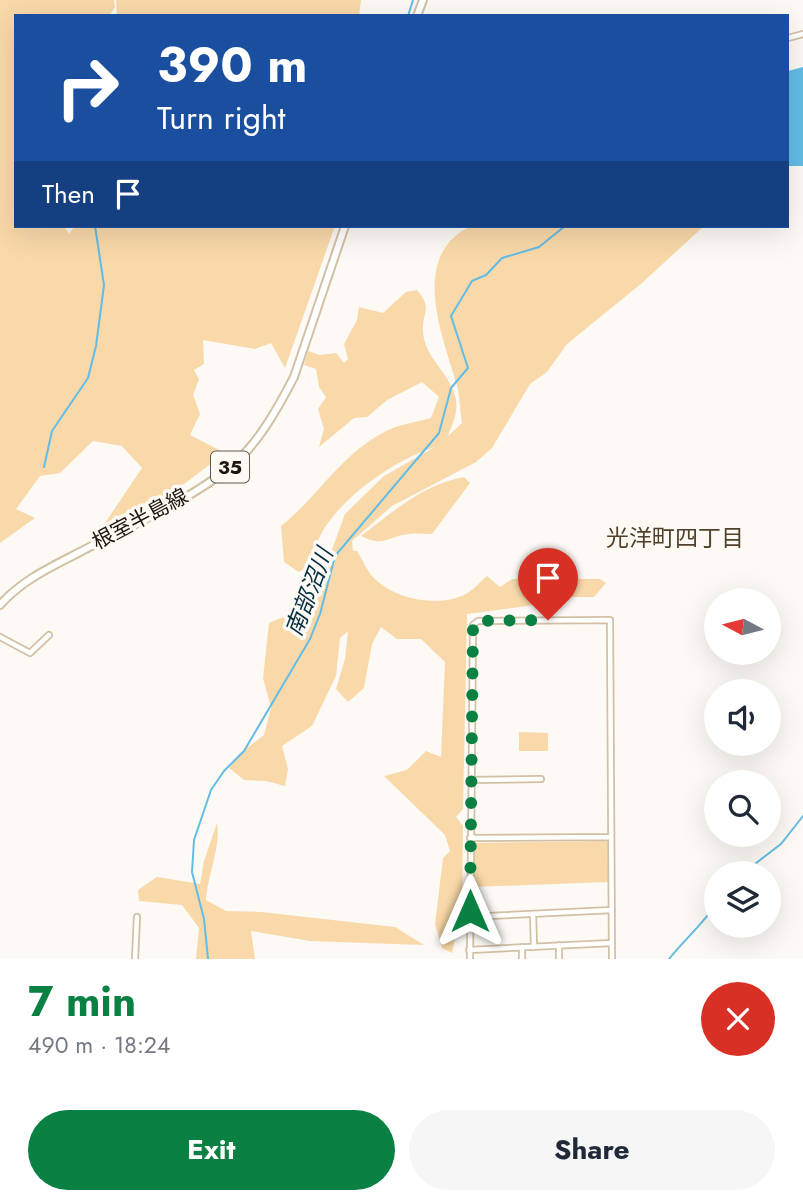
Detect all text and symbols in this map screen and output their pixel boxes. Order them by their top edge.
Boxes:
text: 390 m [157,30,308,100]
icon: right [42,42,133,133]
text: Turn right [157,95,286,141]
text: Then [42,175,95,213]
icon: arrive [109,175,147,213]
road number: 35 [211,452,249,482]
street label: 根室半島線 [87,481,193,557]
district label: 光洋町四丁目 [606,521,744,555]
water label: 南部沼川 [277,540,342,641]
pin [518,548,578,620]
icon: arrive [529,559,567,597]
north arrow [704,588,780,665]
map controls [704,588,781,938]
button: sound [704,679,781,756]
button: search [704,770,781,847]
button: layers [704,861,781,938]
position arrow [433,874,507,948]
text: 7 min [28,971,136,1032]
button: close [701,982,775,1056]
text: 490 m · 18:24 [28,1028,170,1062]
button: Exit [28,1110,395,1190]
button: Share [409,1110,775,1190]

